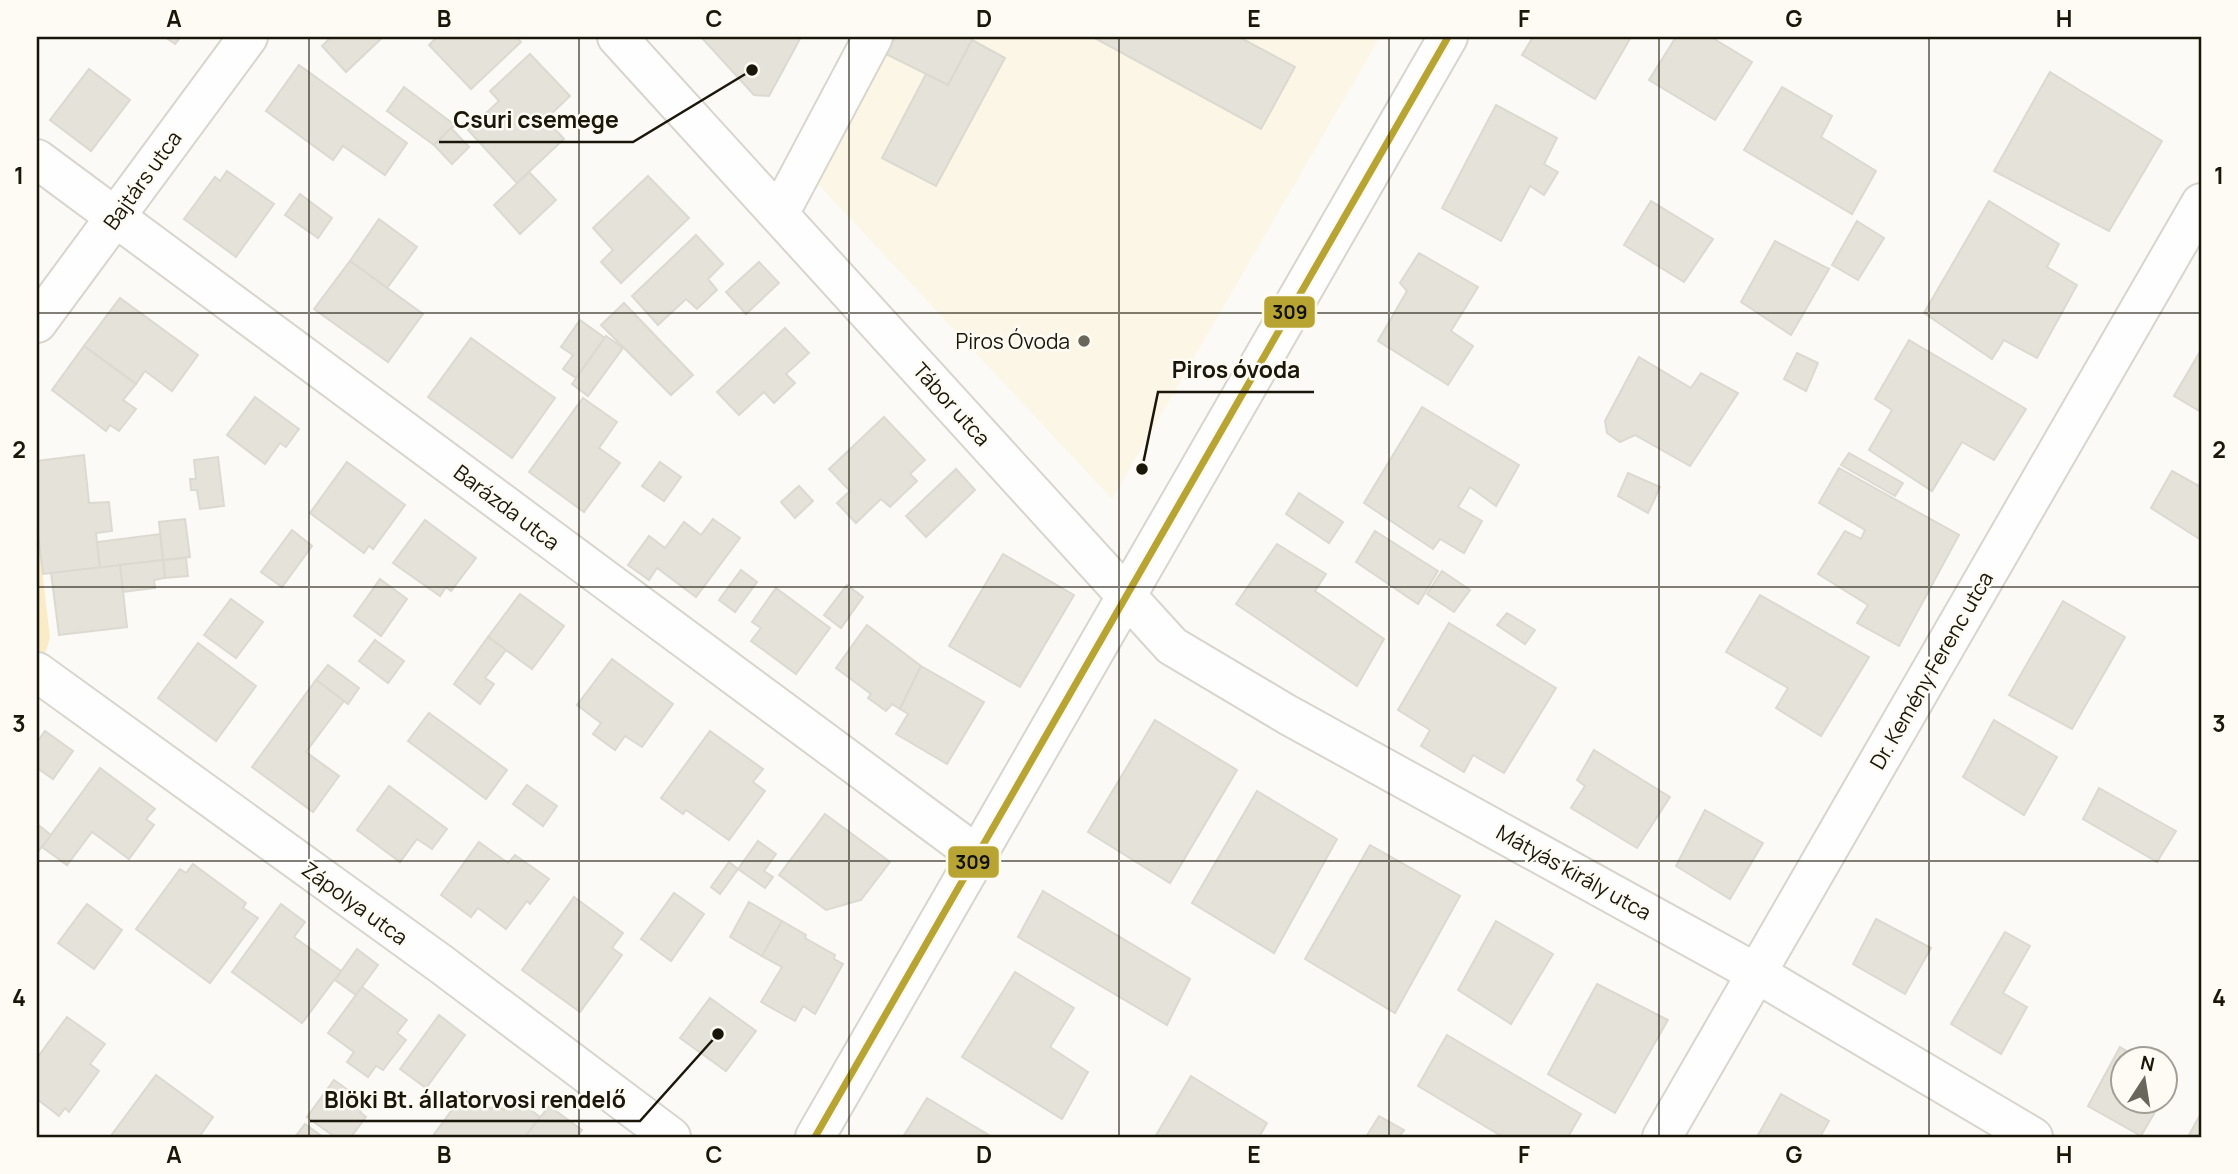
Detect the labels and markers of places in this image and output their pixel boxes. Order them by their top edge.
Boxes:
callout: Csuri csemege [439,98,633,142]
place label: Piros Óvoda [956,327,1070,355]
marker: Piros Óvoda [1076,333,1092,349]
callout: Piros óvoda [1158,348,1314,392]
callout: Blöki Bt. állatorvosi rendelő [310,1077,640,1121]

